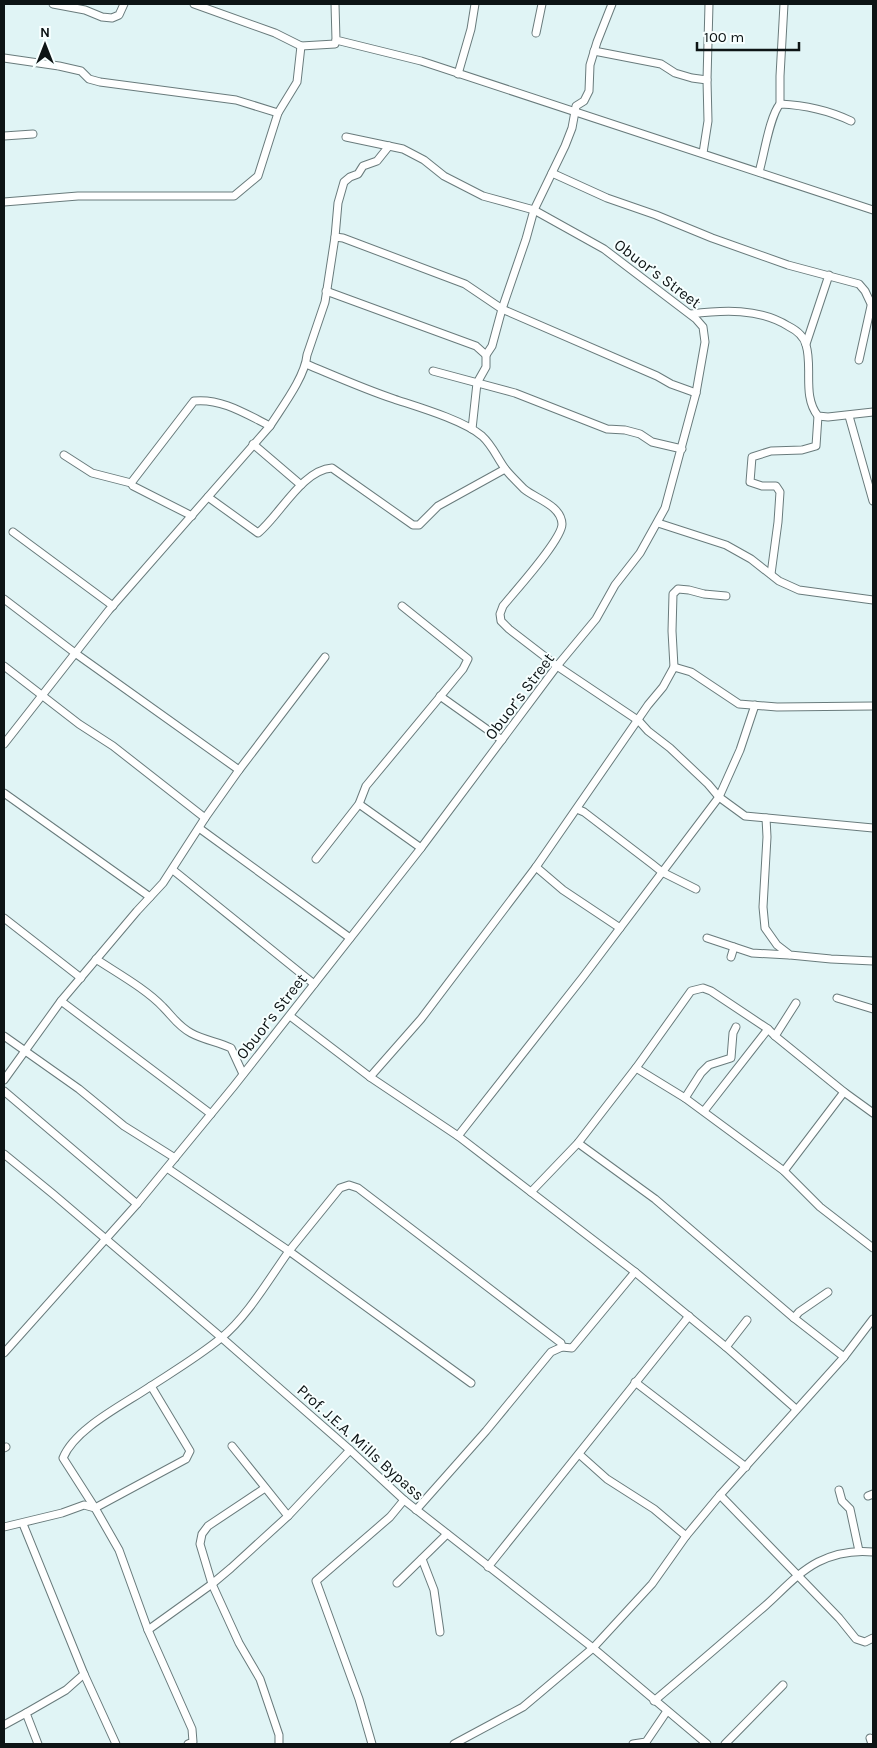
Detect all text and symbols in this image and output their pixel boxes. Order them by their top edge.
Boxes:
north arrow [20,20,70,70]
scale bar [697,20,800,52]
text: N [40,24,50,41]
text: 100 m [704,28,744,46]
street label: Obuor’s Street [611,235,705,312]
street label: Obuor’s Street [481,649,558,743]
street label: Obuor’s Street [232,970,311,1063]
street label: Prof. J.E.A. Mills Bypass [293,1380,428,1504]

